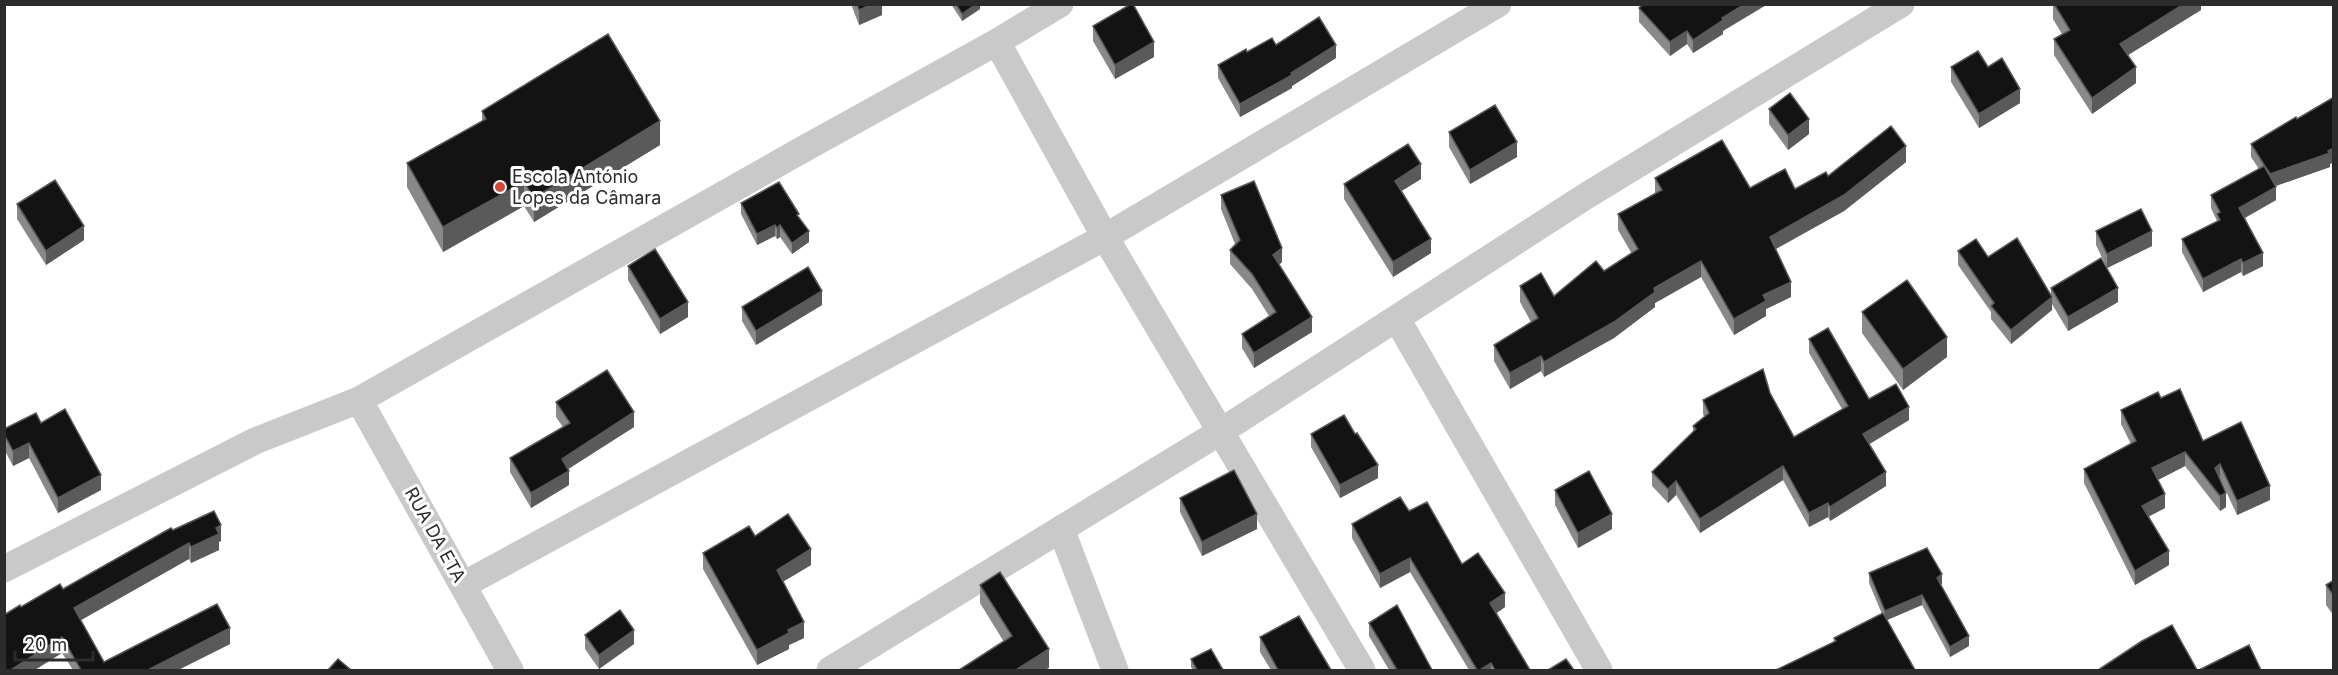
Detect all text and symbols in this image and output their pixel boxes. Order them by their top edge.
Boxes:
place label: Escola António Lopes da Câmara [512,166,661,208]
marker: Escola António Lopes da Câmara [493,180,507,194]
street label: RUA DA ETA [401,484,470,586]
scale bar [15,624,93,662]
text: 20 m [24,634,67,655]

